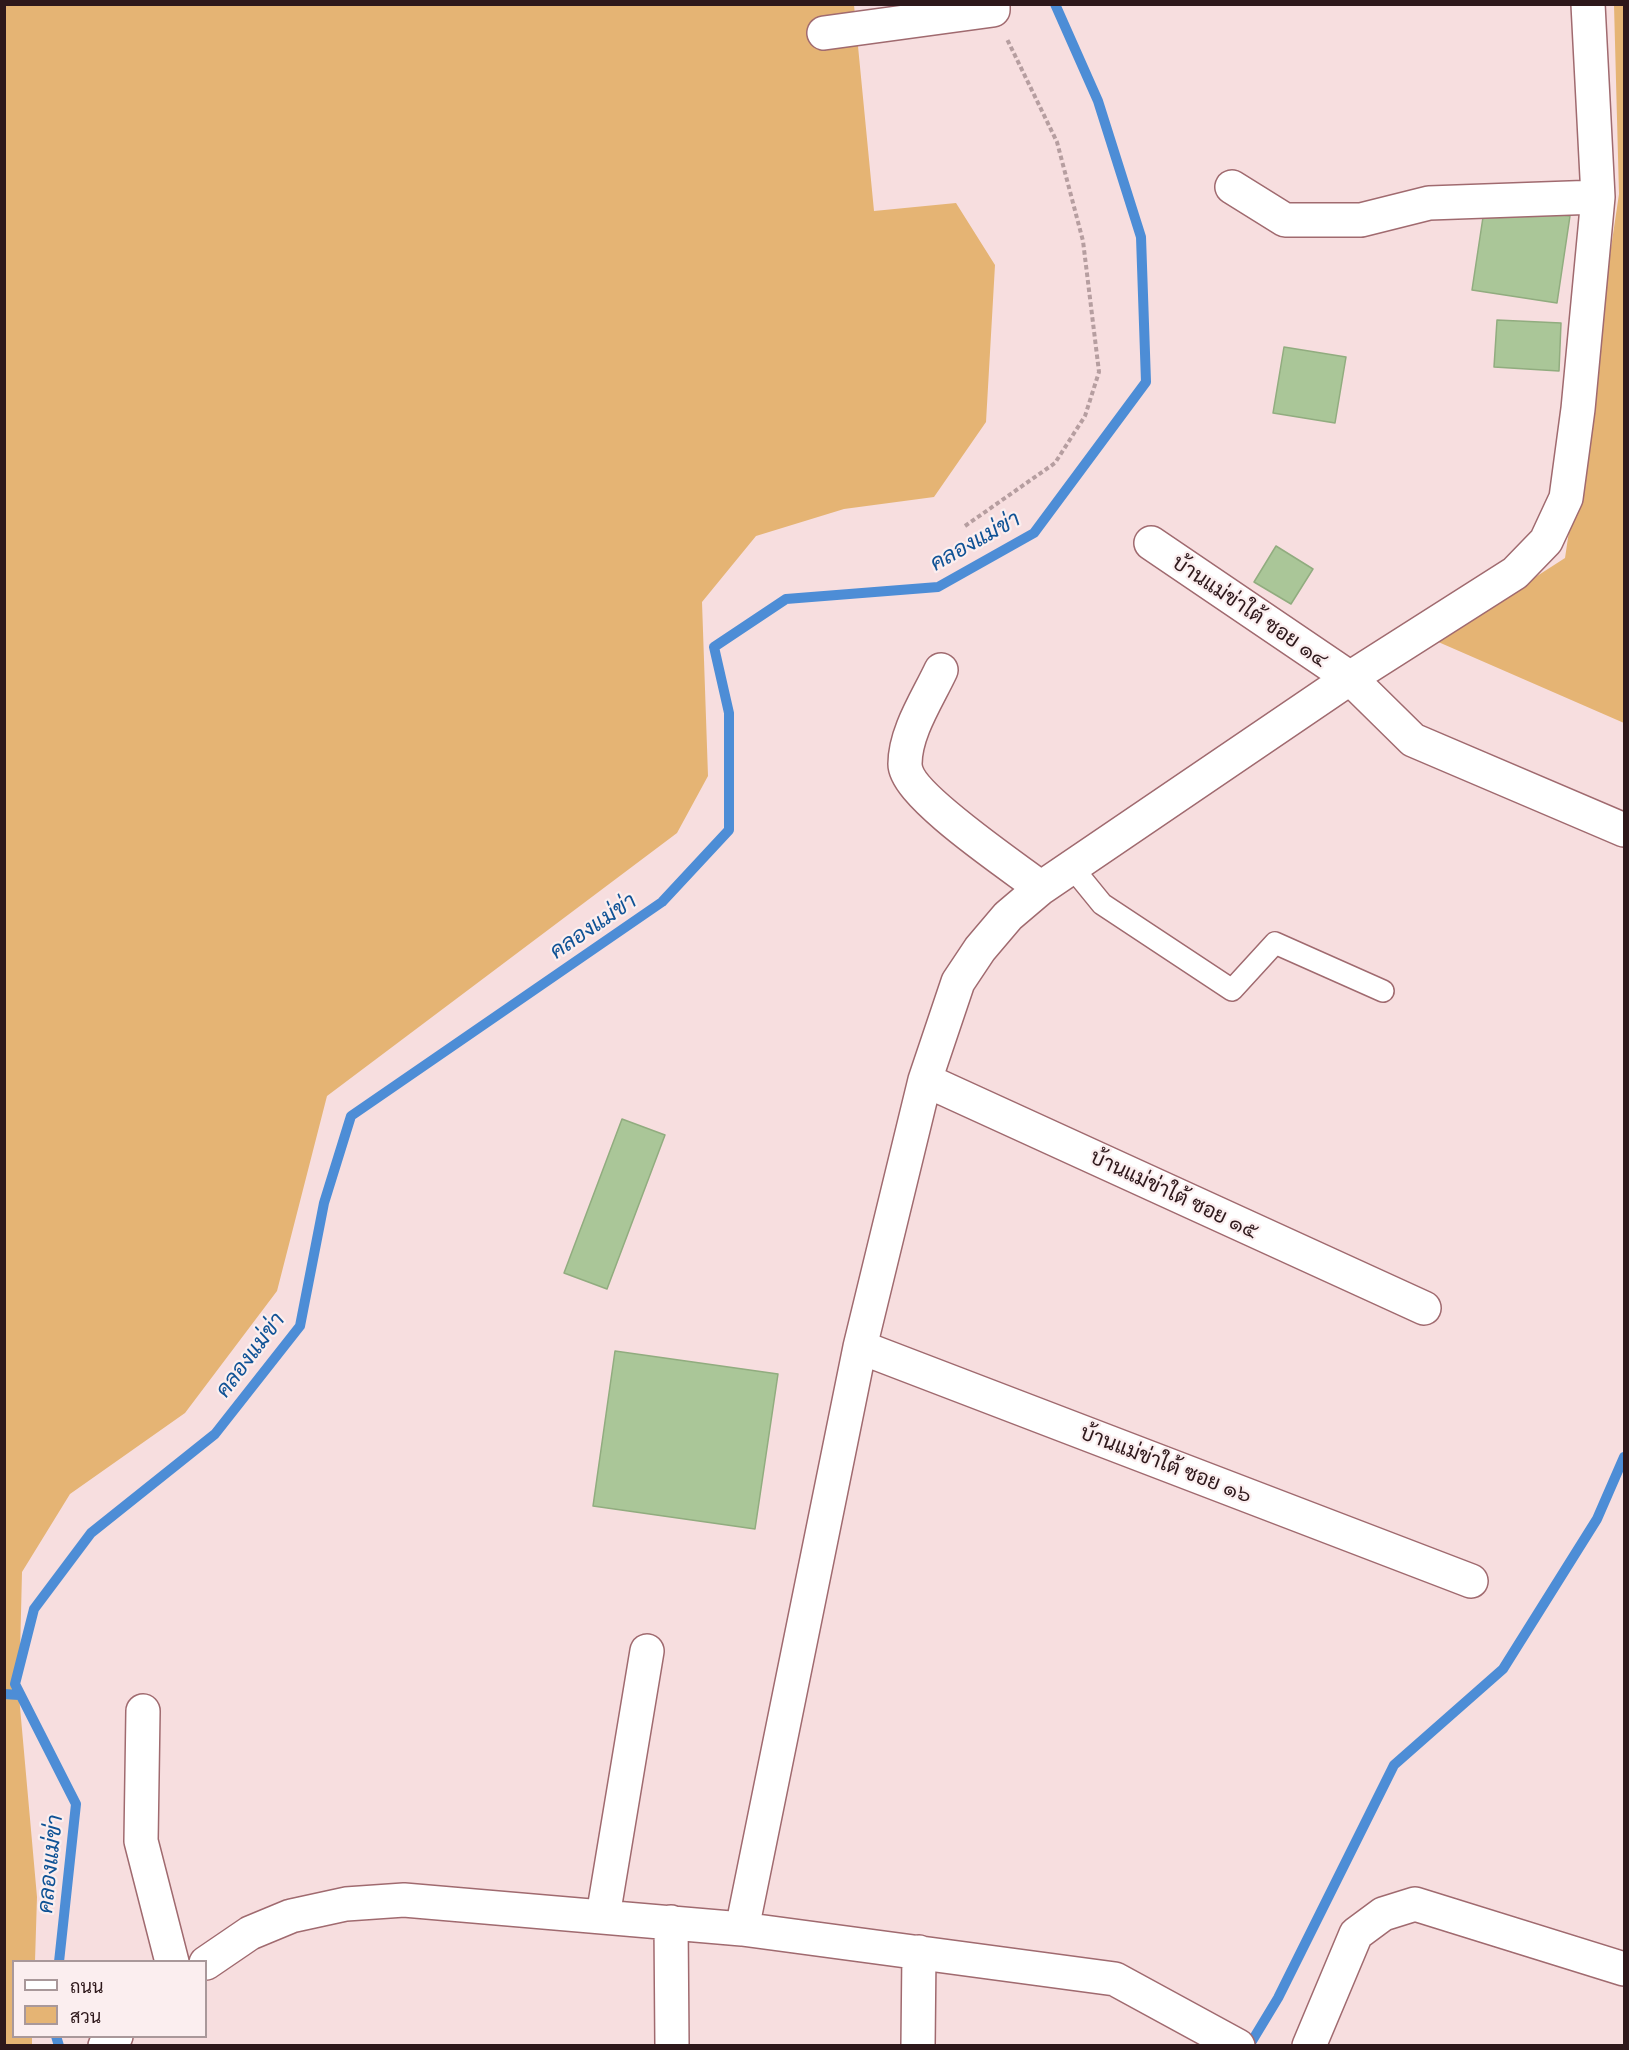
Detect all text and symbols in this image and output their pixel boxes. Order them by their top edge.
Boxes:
water label: คลองแม่ข่า [925,505,1025,577]
street label: บ้านแม่ข่าใต้ ซอย ๑๔ [1168,550,1332,672]
water label: คลองแม่ข่า [545,887,641,965]
street label: บ้านแม่ข่าใต้ ซอย ๑๕ [1086,1144,1262,1244]
water label: คลองแม่ข่า [210,1308,290,1402]
street label: บ้านแม่ข่าใต้ ซอย ๑๖ [1077,1420,1255,1508]
water label: คลองแม่ข่า [32,1813,68,1915]
legend [12,1960,207,2038]
text: ถนน [70,1975,103,1997]
text: สวน [70,2005,101,2027]

